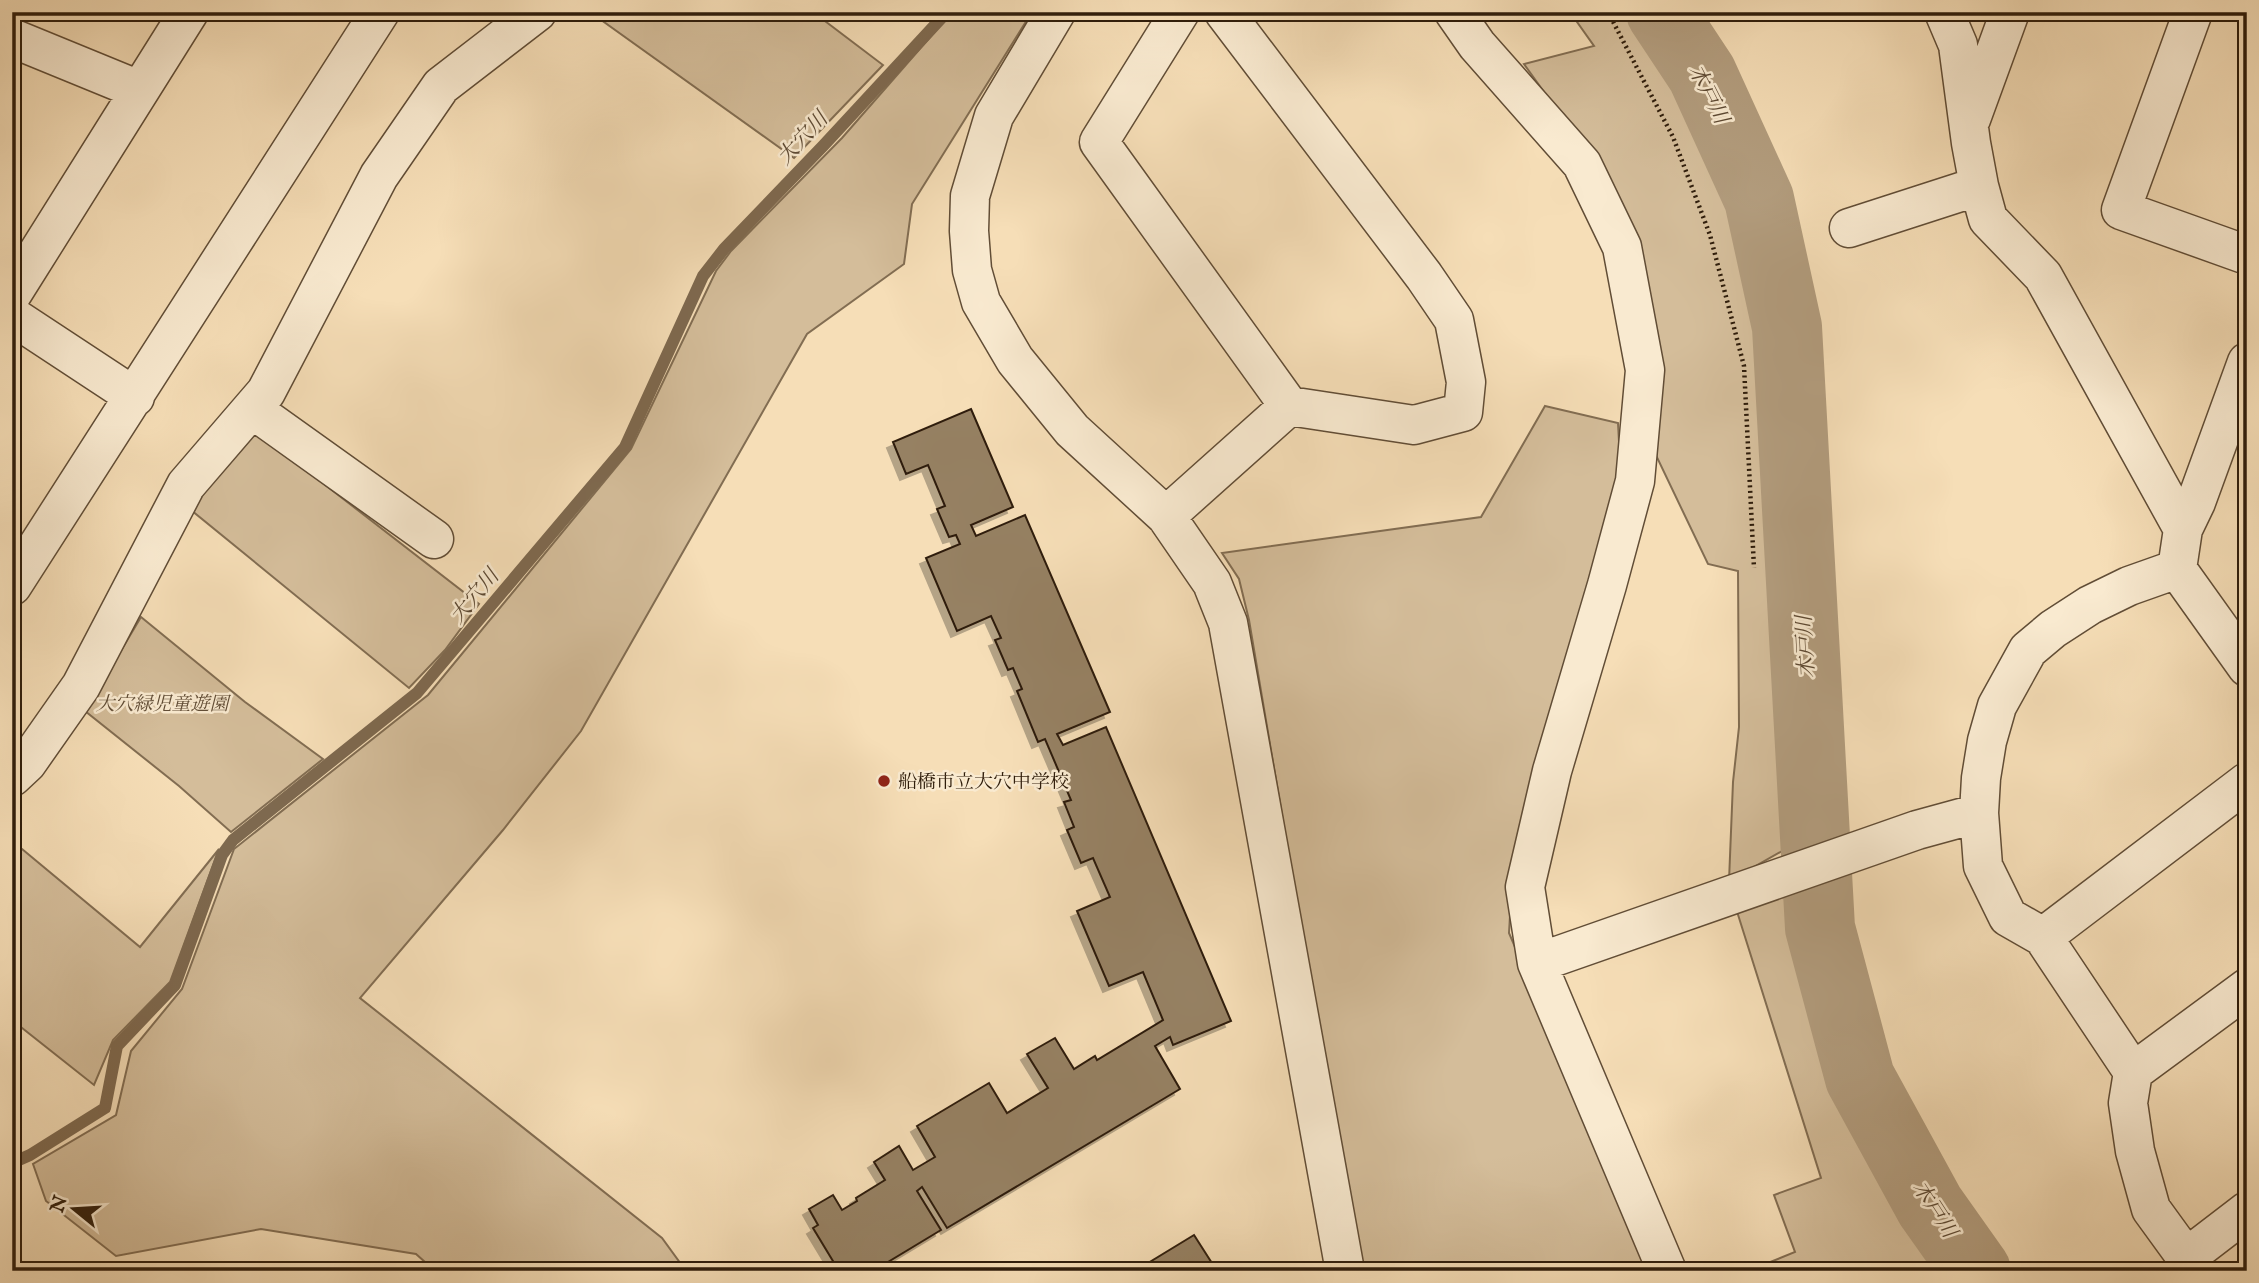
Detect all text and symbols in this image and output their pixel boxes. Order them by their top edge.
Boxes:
water label: 木戸川 [1681,60,1735,131]
water label: 大穴川 [772,105,836,171]
water label: 大穴川 [445,563,507,630]
water label: 木戸川 [1791,613,1822,679]
park label: 大穴緑児童遊園 [95,693,231,717]
place label: 船橋市立大穴中学校 [898,771,1069,795]
marker: 船橋市立大穴中学校 [876,773,892,789]
north arrow [38,1174,108,1244]
water label: 木戸川 [1905,1176,1963,1245]
text: N [45,1192,74,1217]

